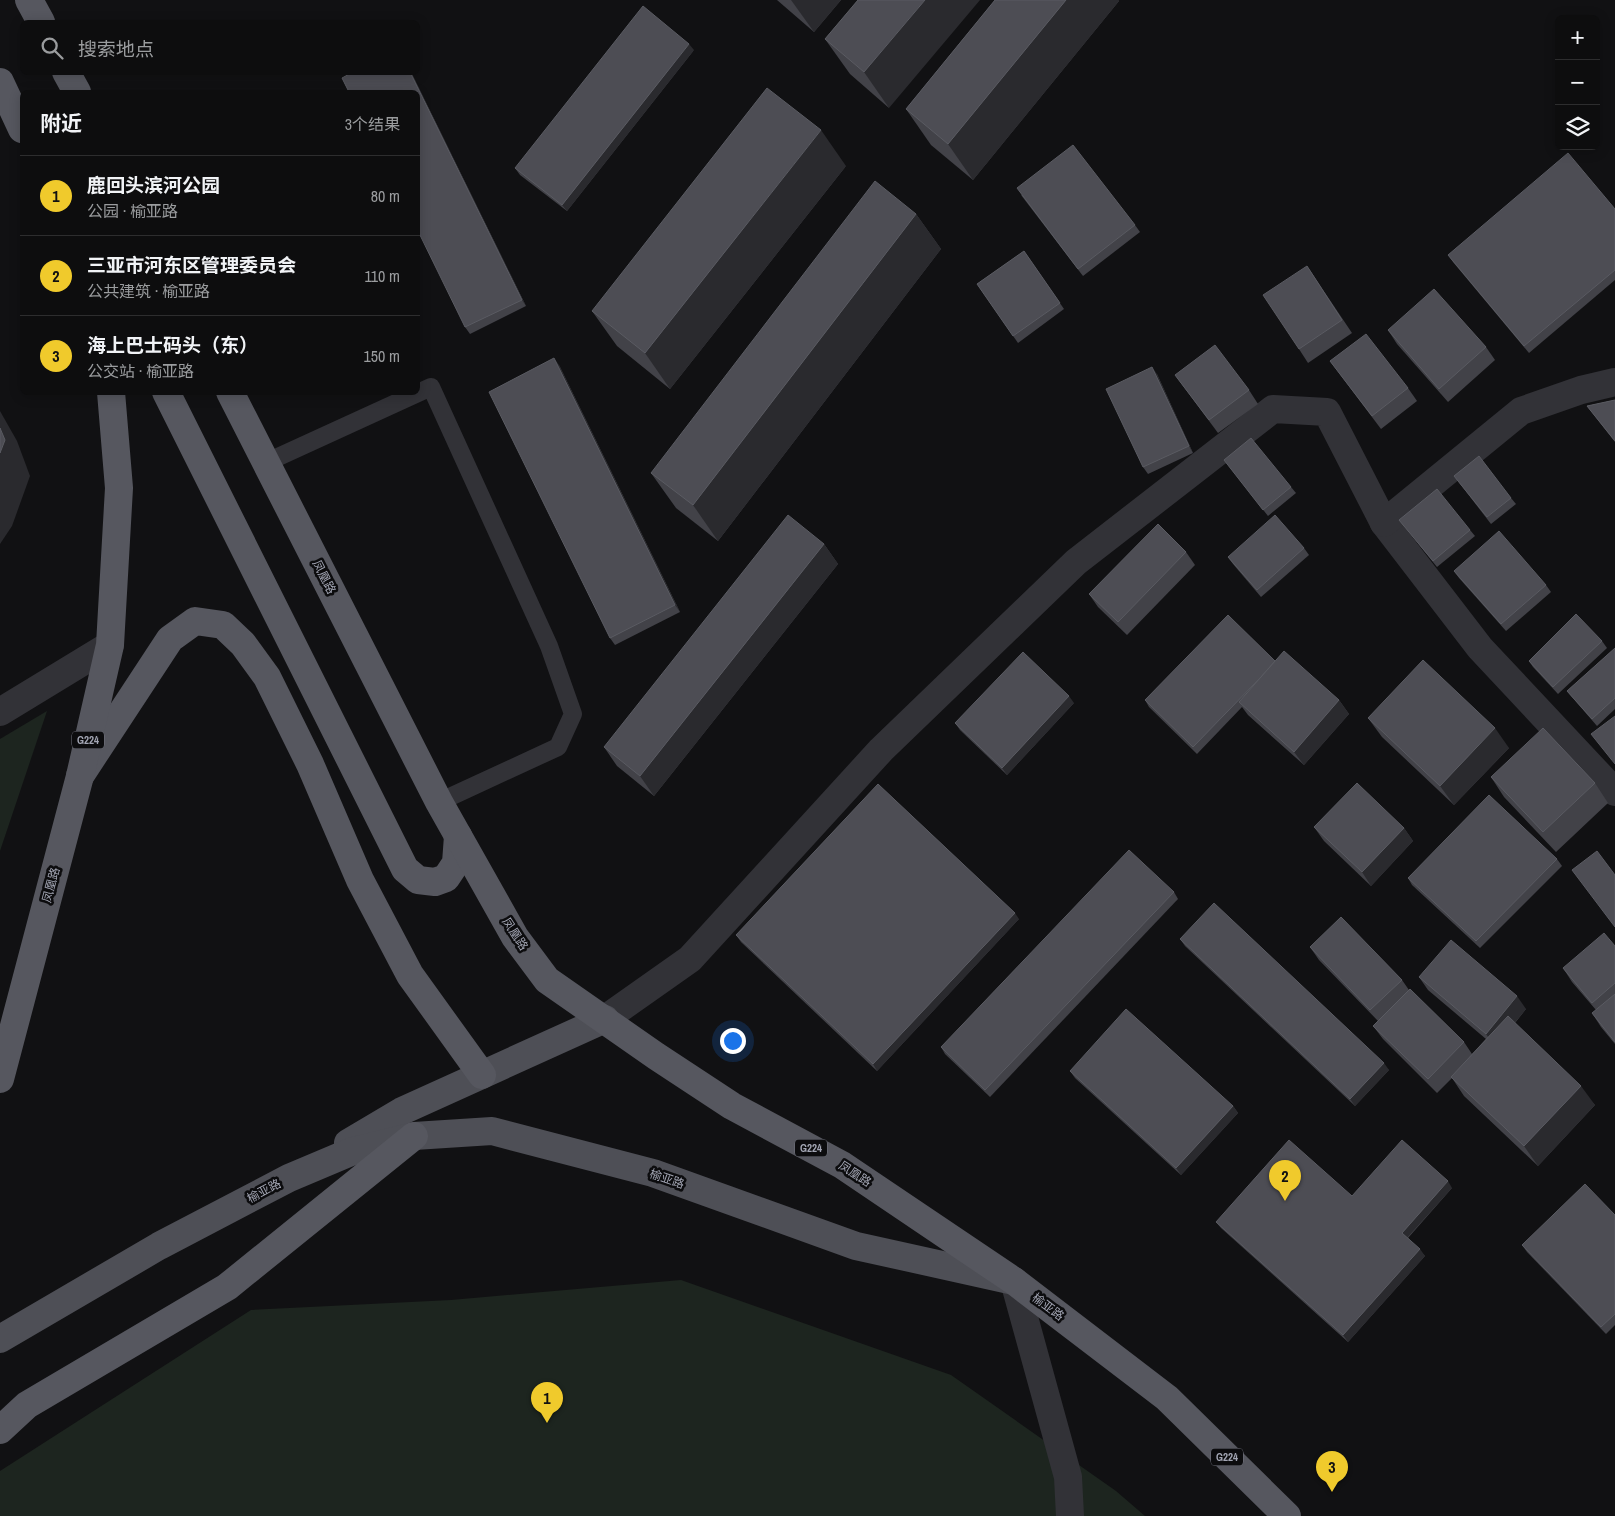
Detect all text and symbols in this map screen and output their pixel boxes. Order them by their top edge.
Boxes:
map controls [1555,15,1600,150]
button: + [1555,15,1600,60]
search box [20,20,420,75]
icon: search [38,34,66,62]
text: 搜索地点 [78,36,154,62]
button: − [1555,60,1600,105]
button: layers [1555,105,1600,150]
text: 附近 [40,109,82,138]
text: 3个结果 [345,113,400,135]
text: 鹿回头滨河公园 [87,172,220,198]
text: 1 [52,185,60,207]
text: 80 m [371,185,400,207]
text: 公园 · 榆亚路 [87,200,178,222]
text: 三亚市河东区管理委员会 [87,252,296,278]
text: 2 [52,265,60,287]
text: 110 m [364,265,400,287]
text: 公共建筑 · 榆亚路 [87,280,210,302]
text: 海上巴士码头（东） [87,332,258,358]
text: 3 [52,345,60,367]
text: 150 m [364,345,400,367]
text: 公交站 · 榆亚路 [87,360,194,382]
street label: 凤凰路 [309,557,339,597]
road number: G224 [72,732,104,748]
street label: 凤凰路 [39,866,63,904]
street label: 凤凰路 [498,915,532,953]
your location [720,1028,746,1054]
road number: G224 [795,1140,827,1156]
street label: 凤凰路 [836,1157,874,1191]
pin: 2 [1269,1160,1301,1201]
street label: 榆亚路 [647,1166,687,1192]
street label: 榆亚路 [244,1175,284,1207]
street label: 榆亚路 [1029,1290,1067,1324]
pin: 1 [531,1382,563,1423]
road number: G224 [1211,1448,1243,1465]
pin: 3 [1316,1451,1348,1492]

